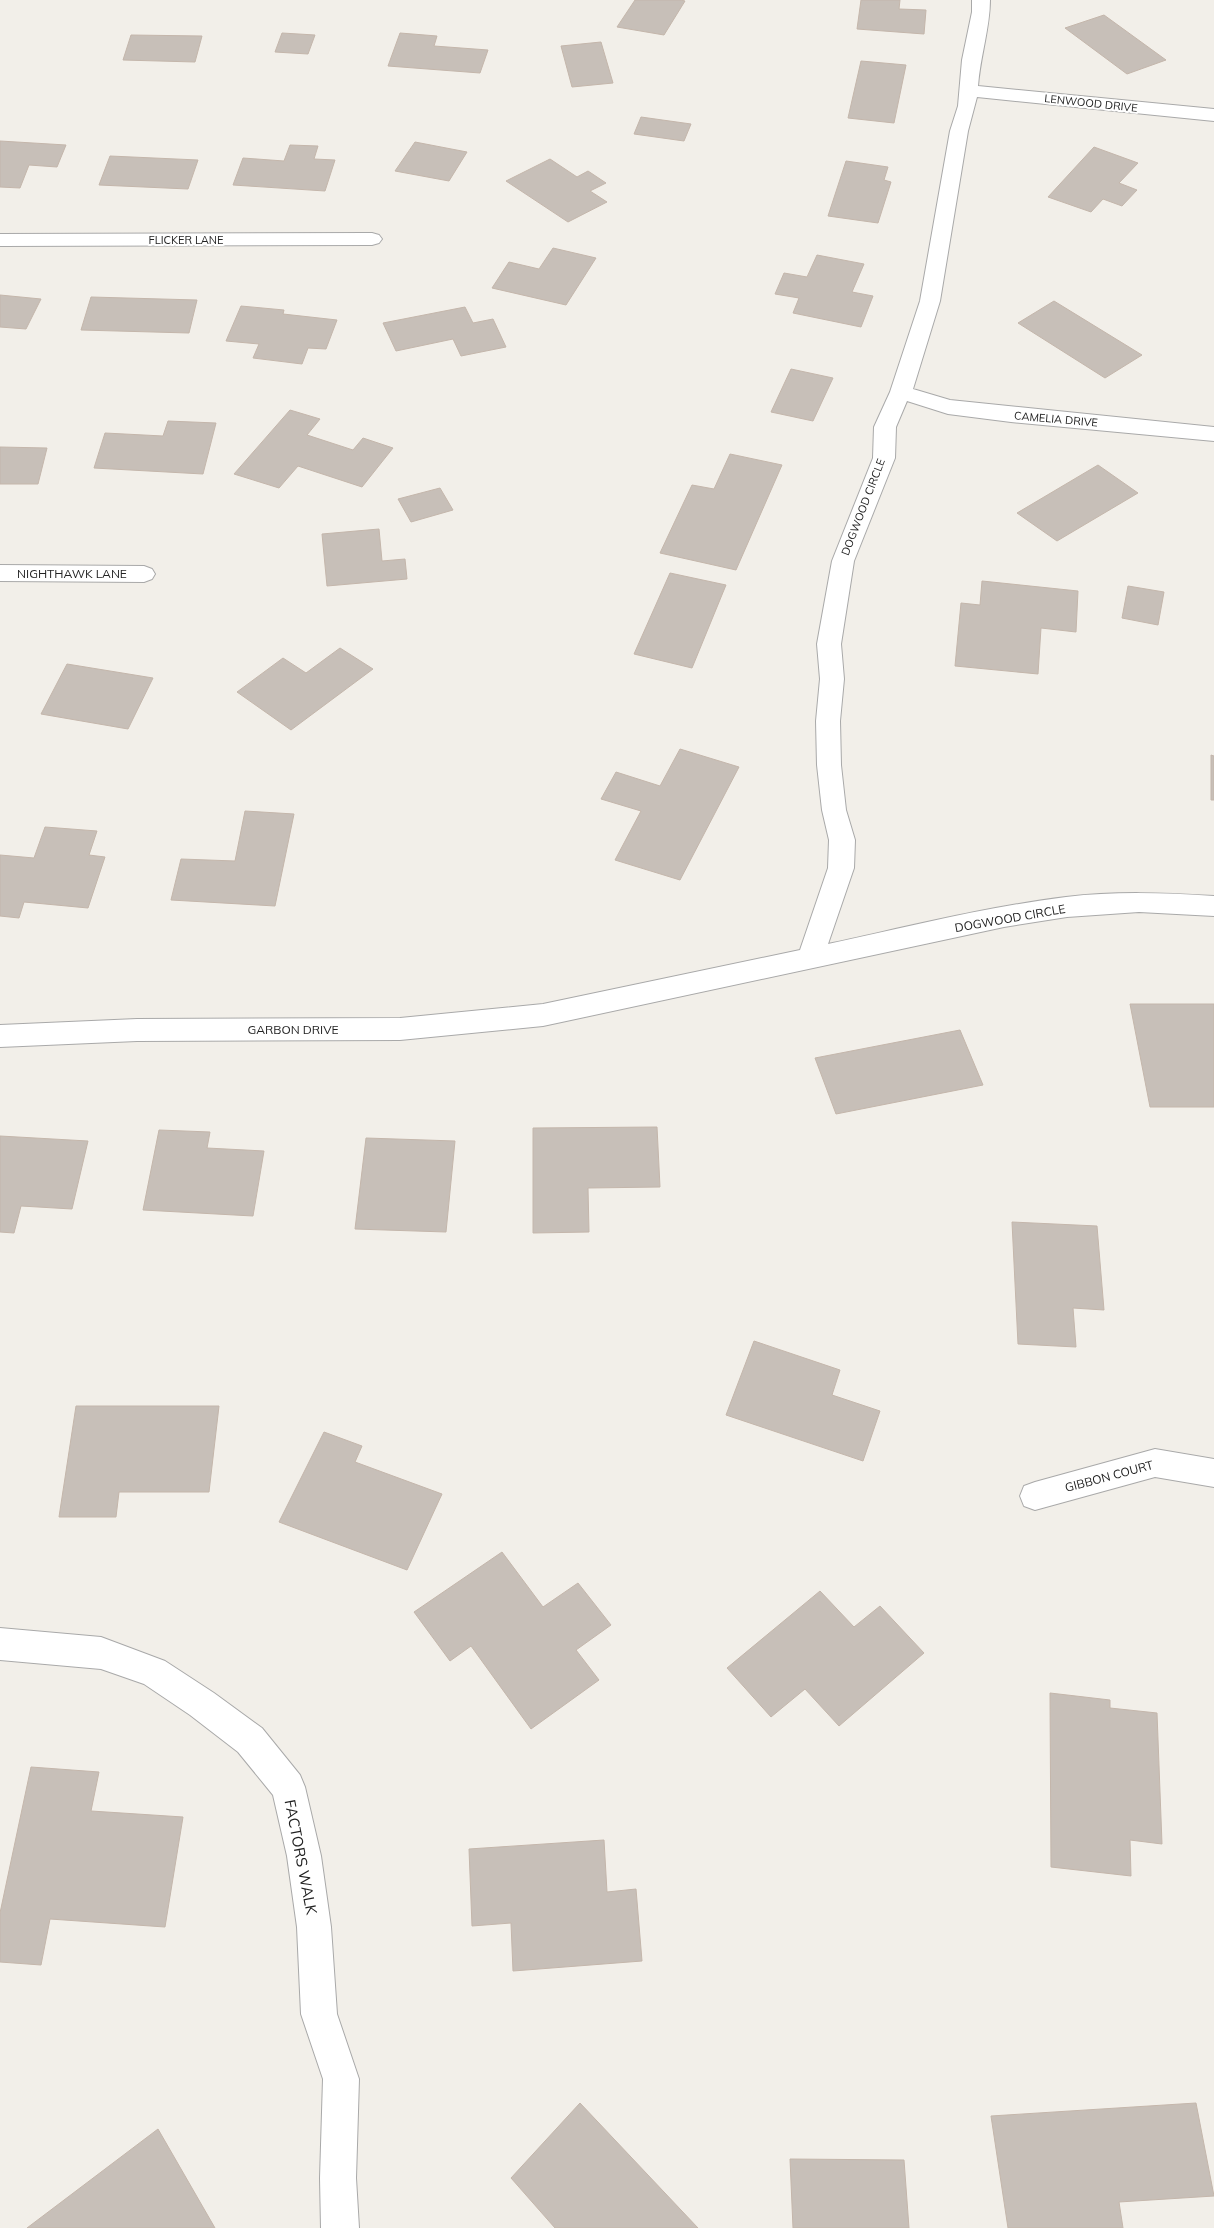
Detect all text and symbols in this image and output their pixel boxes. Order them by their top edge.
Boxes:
street label: LENWOOD DRIVE [1044,91,1138,115]
street label: FLICKER LANE [148,233,224,247]
street label: CAMELIA DRIVE [1014,408,1098,430]
street label: DOGWOOD CIRCLE [838,457,888,557]
street label: NIGHTHAWK LANE [17,566,127,581]
street label: DOGWOOD CIRCLE [954,901,1066,935]
street label: GARBON DRIVE [247,1022,339,1037]
street label: GIBBON COURT [1063,1457,1156,1495]
street label: FACTORS WALK [281,1798,322,1917]

